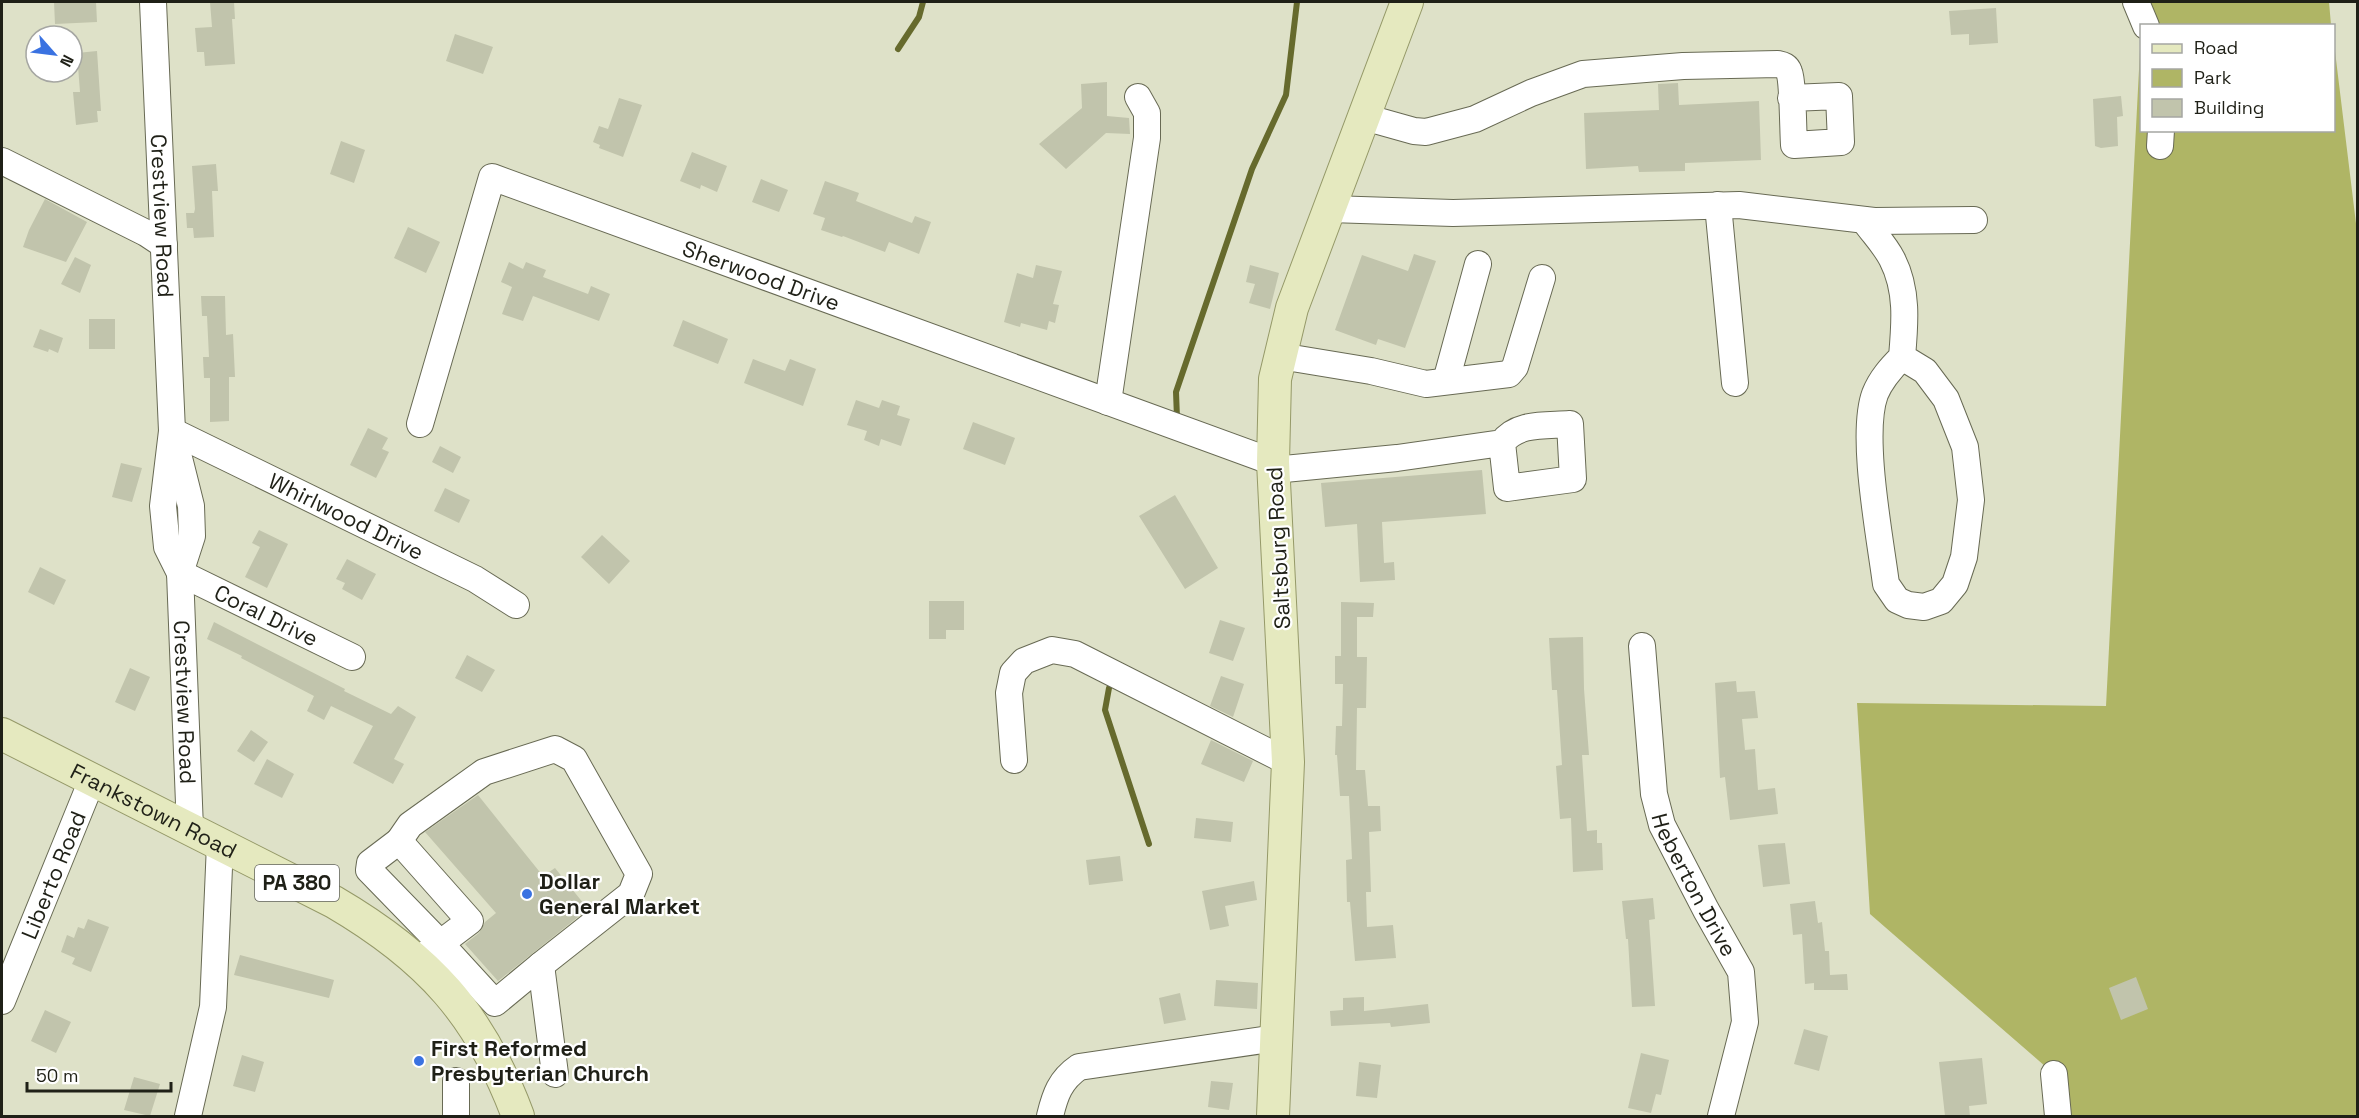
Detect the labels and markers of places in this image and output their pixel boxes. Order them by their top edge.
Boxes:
place label: Dollar General Market [539,867,700,920]
marker: Dollar General Market [520,887,534,901]
place label: First Reformed Presbyterian Church [431,1034,649,1087]
marker: First Reformed Presbyterian Church [412,1054,426,1068]

